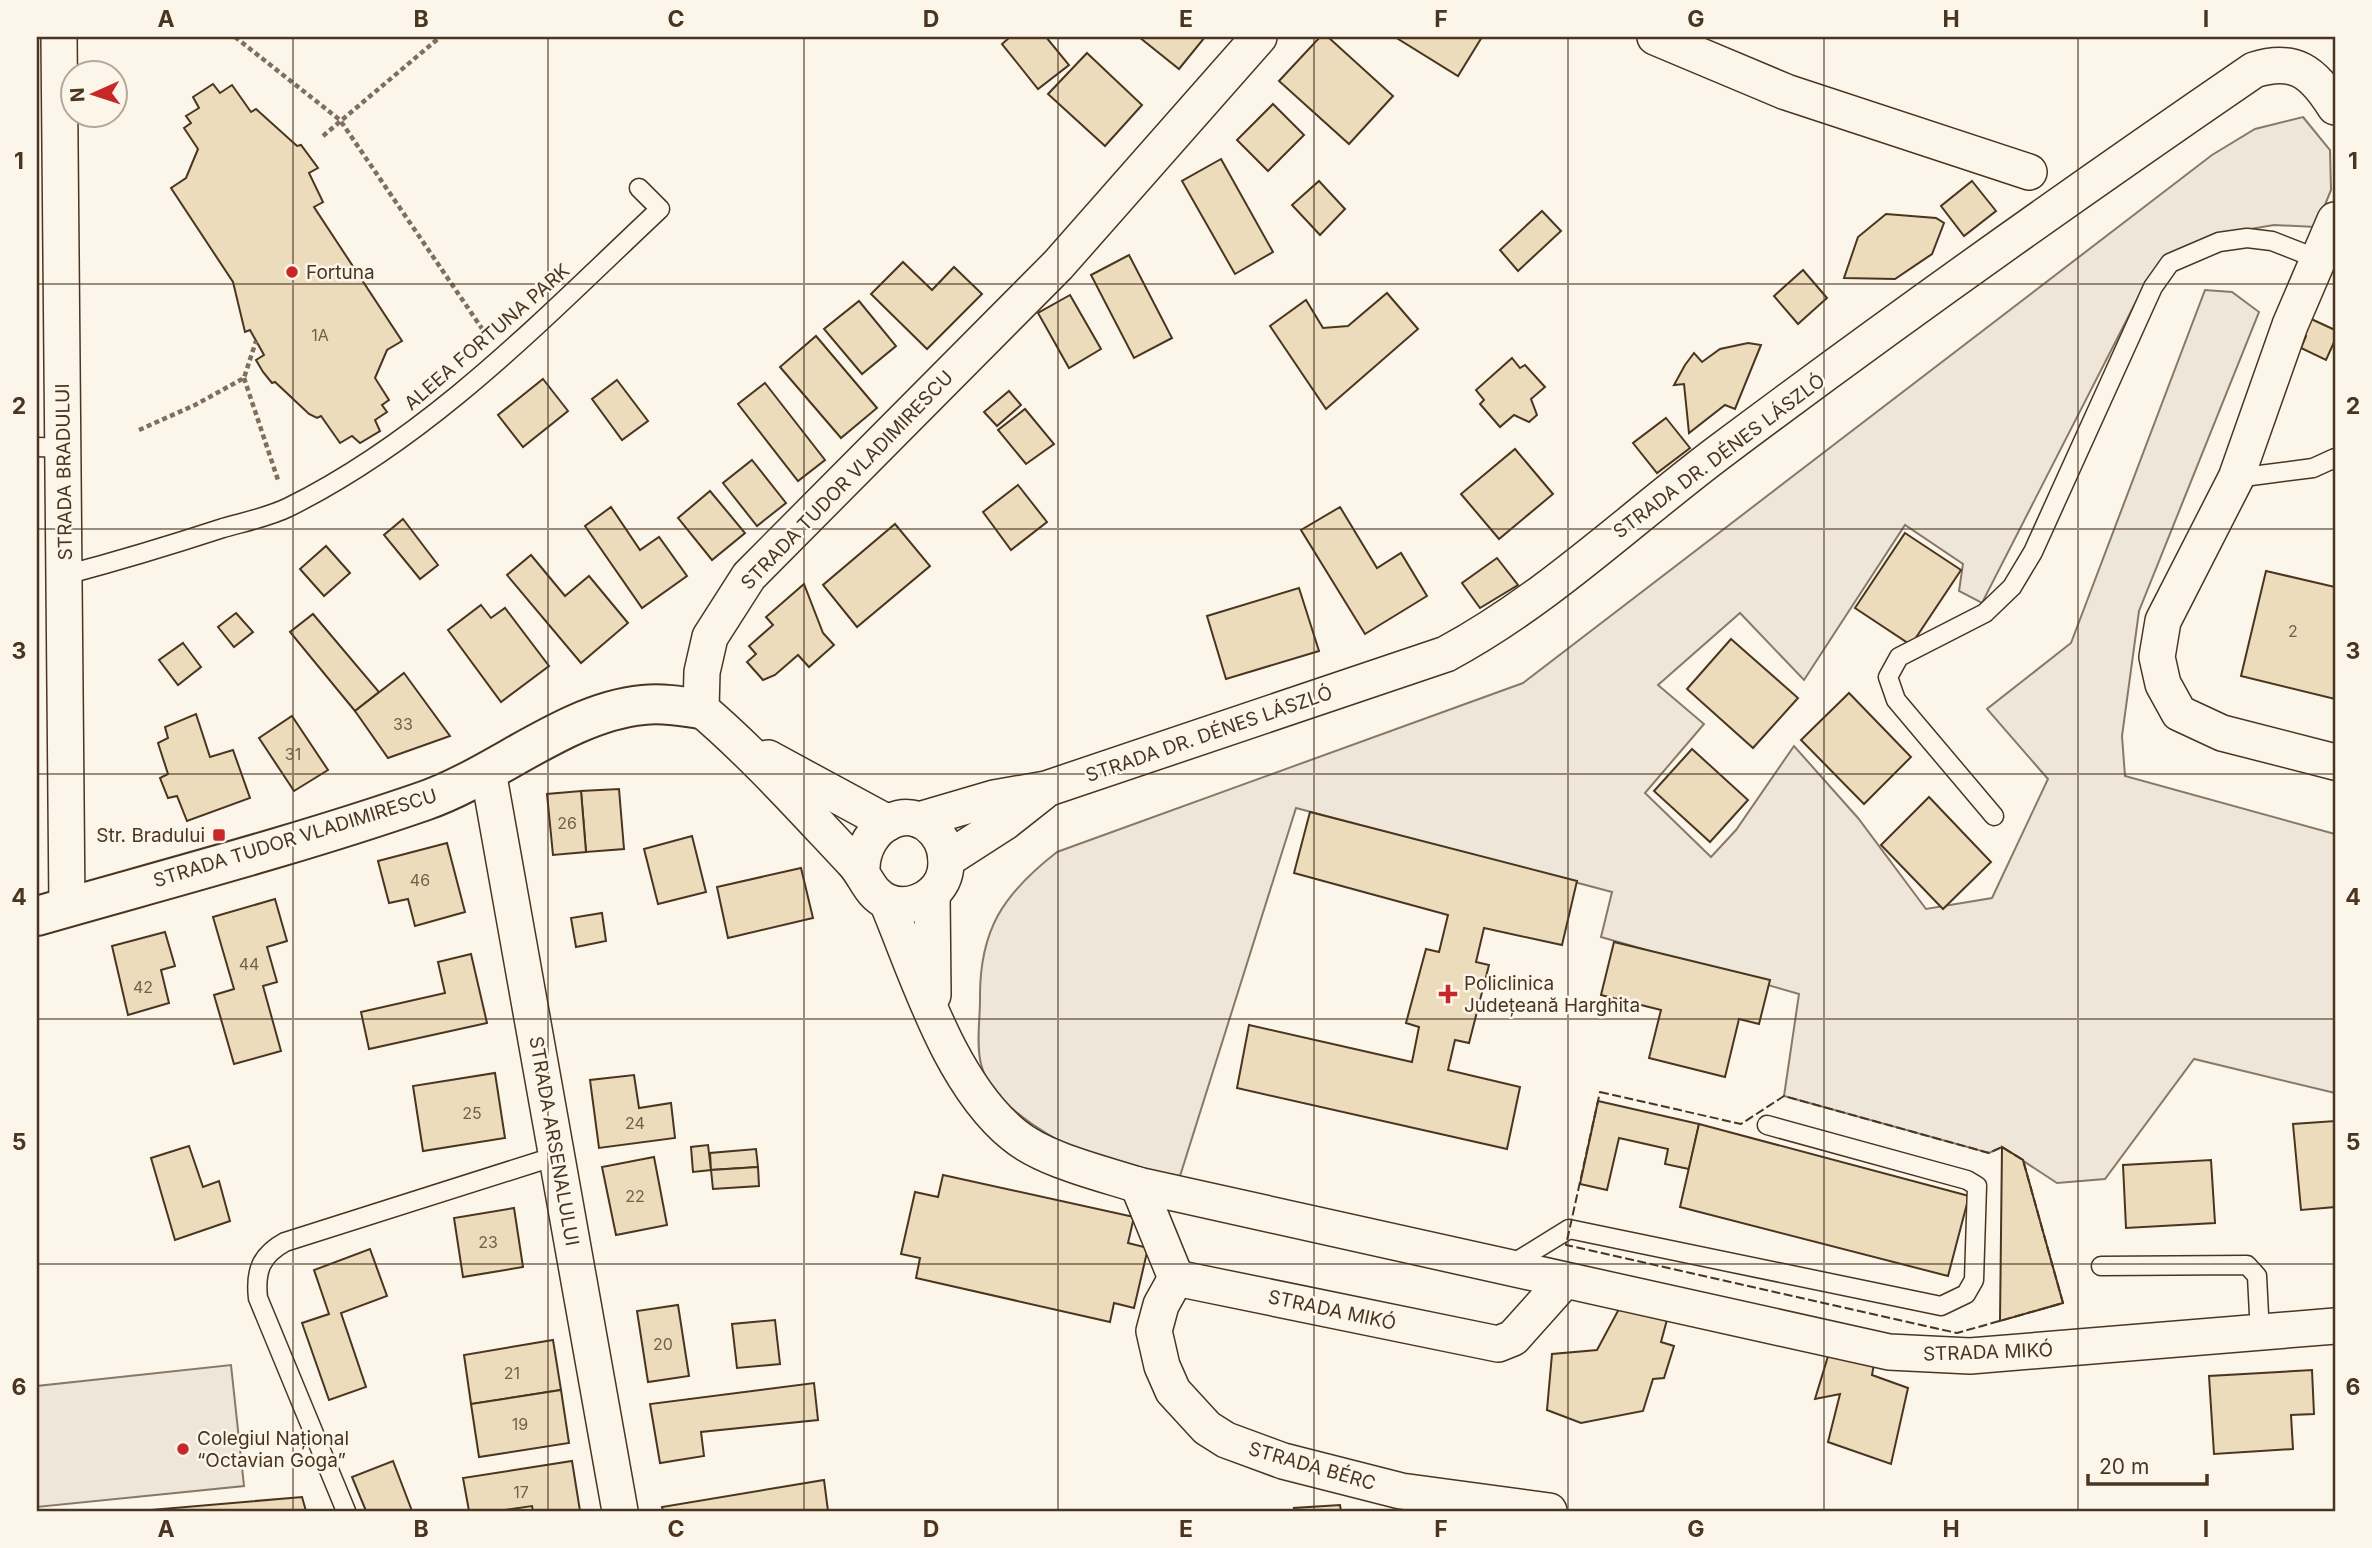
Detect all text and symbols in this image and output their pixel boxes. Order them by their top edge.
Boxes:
text: A [157,5,175,33]
text: B [413,5,429,33]
text: C [667,5,685,33]
text: D [923,5,939,33]
text: E [1179,5,1193,33]
text: F [1434,5,1448,33]
text: G [1687,5,1705,33]
text: H [1942,5,1960,33]
text: I [2203,5,2209,33]
north arrow [60,60,130,130]
text: N [66,87,89,103]
text: 1 [14,147,24,175]
text: 1 [2348,147,2358,175]
street label: ALEEA FORTUNA PARK [400,259,574,415]
place label: Fortuna [306,261,375,284]
marker: Fortuna [284,264,300,280]
house number: 1A [311,325,329,345]
street label: STRADA TUDOR VLADIMIRESCU [736,366,958,594]
street label: STRADA DR. DÉNES LÁSZLÓ [1608,368,1829,543]
street label: STRADA BRADULUI [51,383,77,561]
text: 2 [12,392,26,420]
text: 2 [2346,392,2360,420]
house number: 2 [2288,621,2298,641]
text: 3 [12,637,26,665]
text: 3 [2346,637,2360,665]
street label: STRADA DR. DÉNES LÁSZLÓ [1082,680,1335,787]
house number: 33 [393,714,413,734]
house number: 31 [285,744,301,764]
street label: STRADA TUDOR VLADIMIRESCU [150,784,440,892]
house number: 26 [557,813,577,833]
place label: Str. Bradului [96,824,205,847]
marker: Str. Bradului [211,827,227,843]
house number: 46 [410,870,430,890]
text: 4 [11,883,27,911]
text: 4 [2345,883,2361,911]
house number: 44 [239,954,259,974]
place label: Policlinica Județeană Harghita [1464,972,1640,1017]
house number: 42 [133,977,153,997]
marker: Policlinica Județeană Harghita [1438,984,1458,1004]
street label: STRADA ARSENALULUI [524,1034,584,1248]
house number: 25 [462,1103,482,1123]
house number: 24 [625,1113,645,1133]
text: 5 [12,1128,26,1156]
text: 5 [2346,1128,2360,1156]
house number: 22 [625,1186,645,1206]
house number: 23 [478,1232,498,1252]
street label: STRADA MIKÓ [1266,1285,1398,1335]
house number: 20 [653,1334,673,1354]
street label: STRADA MIKÓ [1923,1338,2053,1366]
house number: 21 [504,1363,520,1383]
text: 6 [12,1373,26,1401]
text: 6 [2346,1373,2360,1401]
house number: 19 [512,1414,528,1434]
place label: Colegiul Național “Octavian Goga” [197,1427,349,1472]
street label: STRADA BÉRC [1246,1436,1379,1495]
marker: Colegiul Național “Octavian Goga” [175,1441,191,1457]
scale bar [2088,1443,2208,1487]
text: 20 m [2099,1454,2149,1479]
house number: 17 [513,1482,529,1502]
text: A [157,1515,175,1543]
text: B [413,1515,429,1543]
text: C [667,1515,685,1543]
text: D [923,1515,939,1543]
text: E [1179,1515,1193,1543]
text: F [1434,1515,1448,1543]
text: G [1687,1515,1705,1543]
text: H [1942,1515,1960,1543]
text: I [2203,1515,2209,1543]

